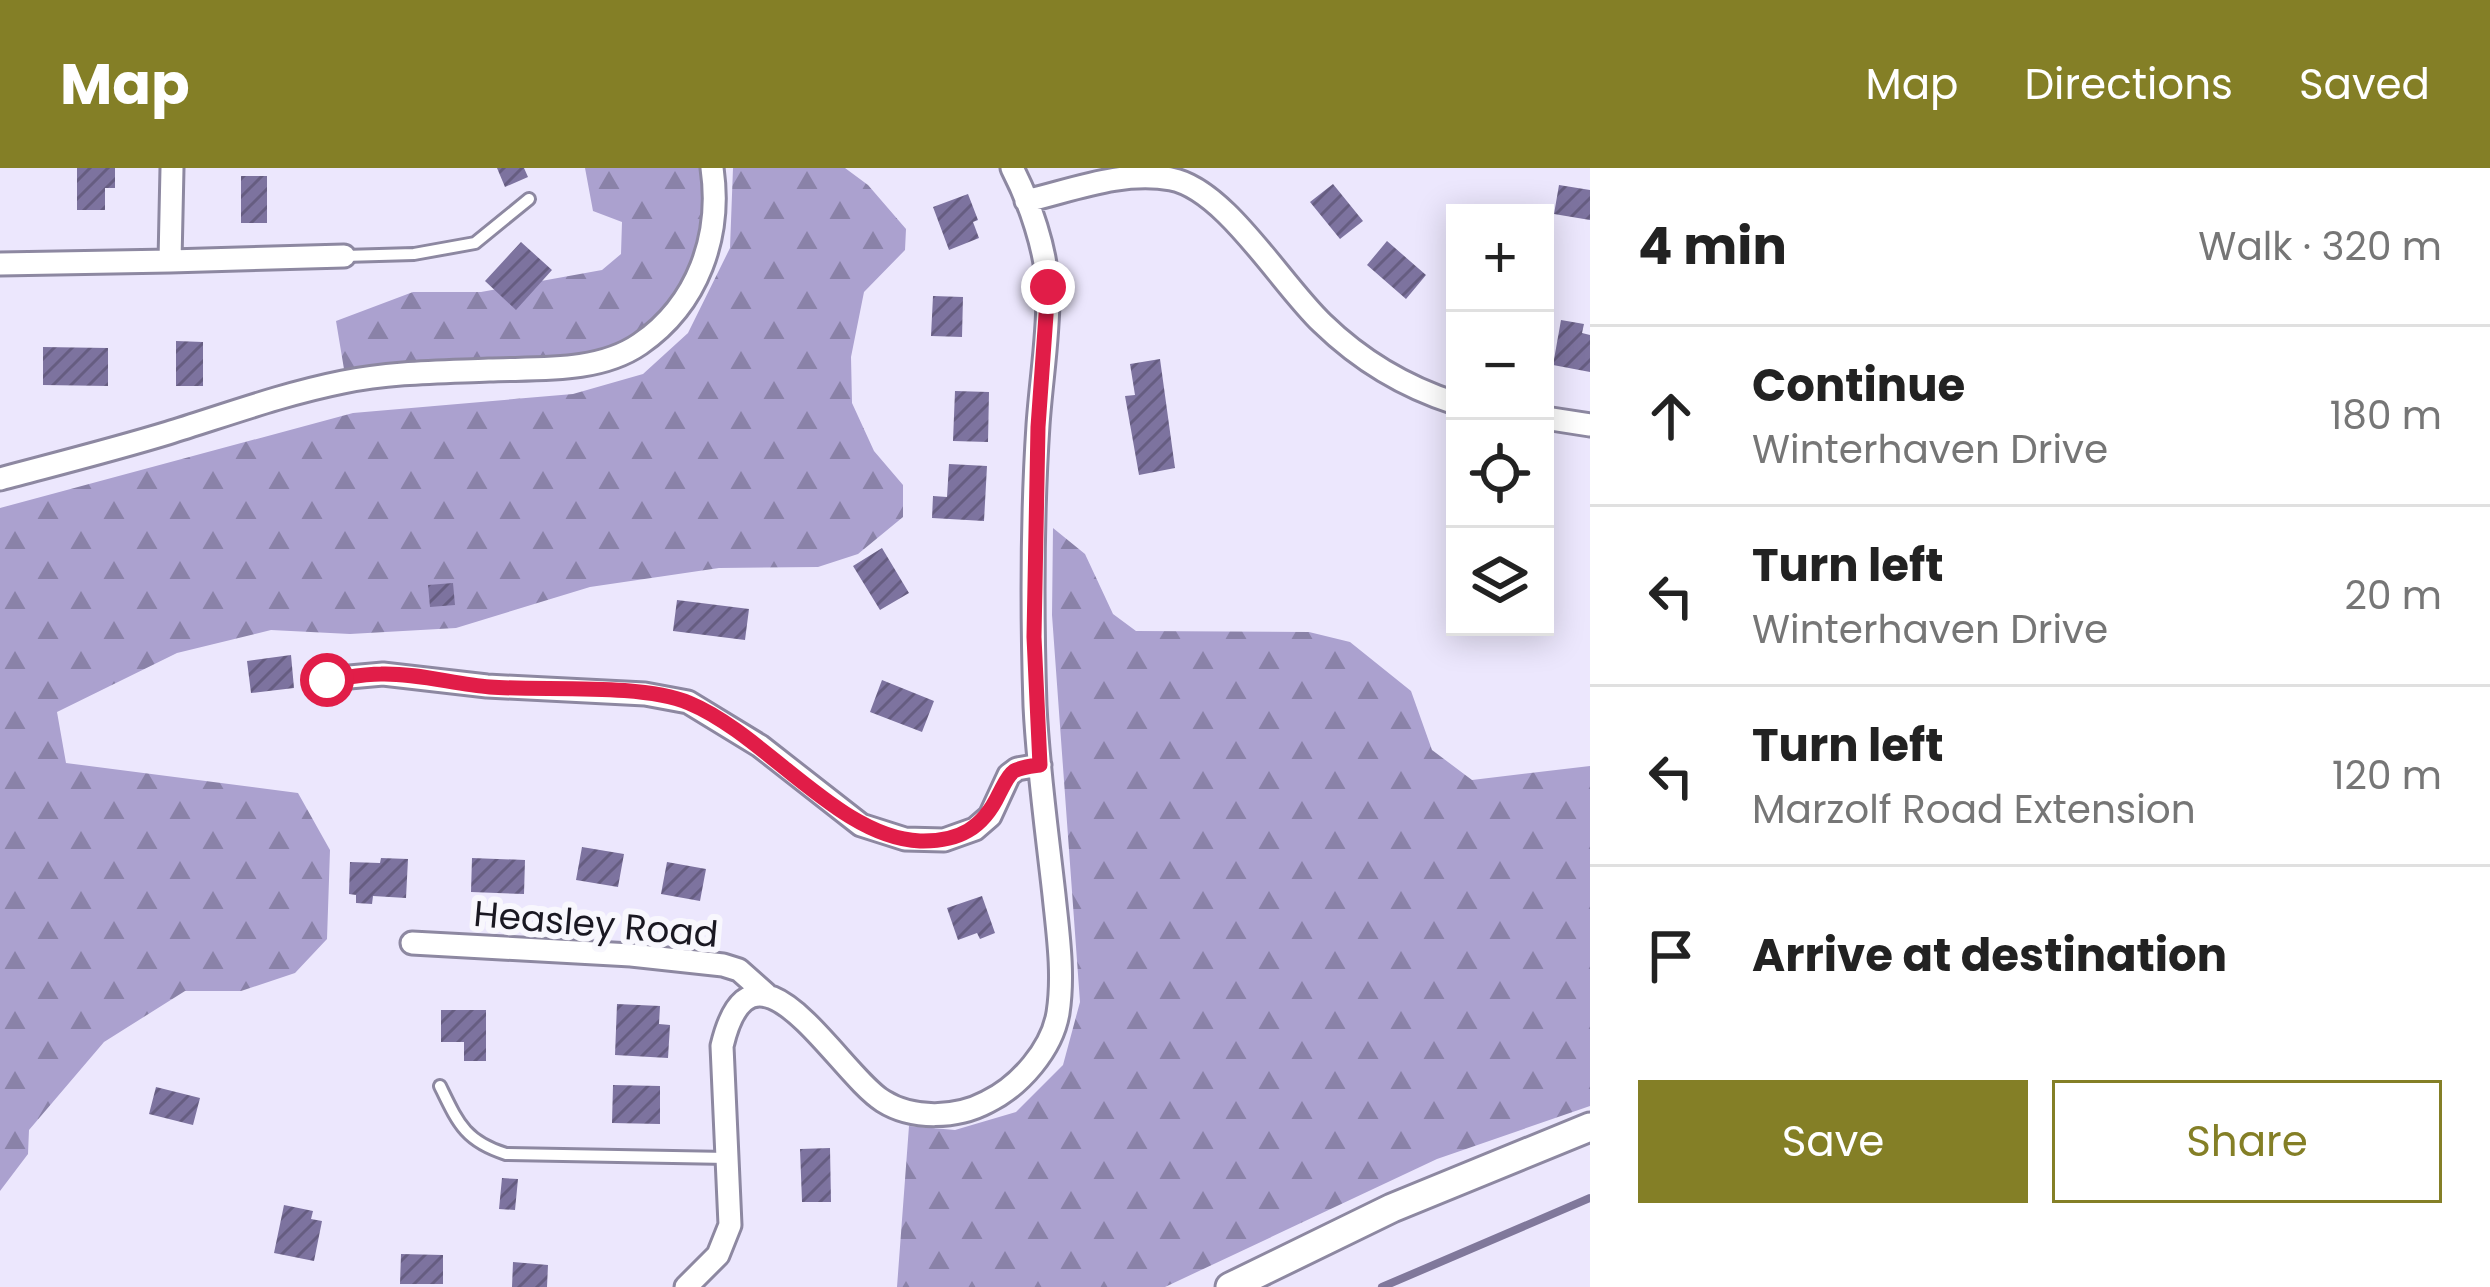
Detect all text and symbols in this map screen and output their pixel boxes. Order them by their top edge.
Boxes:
text: Map [60,44,190,124]
text: Map [1865,55,1958,114]
text: Directions [2024,55,2233,114]
text: Saved [2299,55,2430,114]
map controls [1446,204,1554,636]
button: + [1446,204,1554,312]
text: 4 min [1638,210,1787,282]
text: Walk · 320 m [2198,219,2442,274]
route end [1021,260,1075,314]
button: − [1446,312,1554,420]
text: Continue [1752,354,1965,417]
icon: ahead [1638,383,1704,449]
text: 180 m [2330,388,2442,443]
button: locate [1446,420,1554,528]
text: Winterhaven Drive [1752,422,2108,477]
button: layers [1446,528,1554,636]
text: Turn left [1752,534,1944,597]
icon: left [1638,563,1704,629]
text: 20 m [2344,568,2442,623]
text: Winterhaven Drive [1752,602,2108,657]
route start [300,653,354,707]
text: Turn left [1752,714,1944,777]
icon: left [1638,743,1704,809]
text: 120 m [2332,748,2442,803]
text: Marzolf Road Extension [1752,782,2196,837]
street label: Heasley Road [472,888,720,960]
icon: arrive [1638,923,1704,989]
text: Arrive at destination [1752,924,2227,987]
button: Save [1638,1080,2028,1203]
button: Share [2052,1080,2442,1203]

